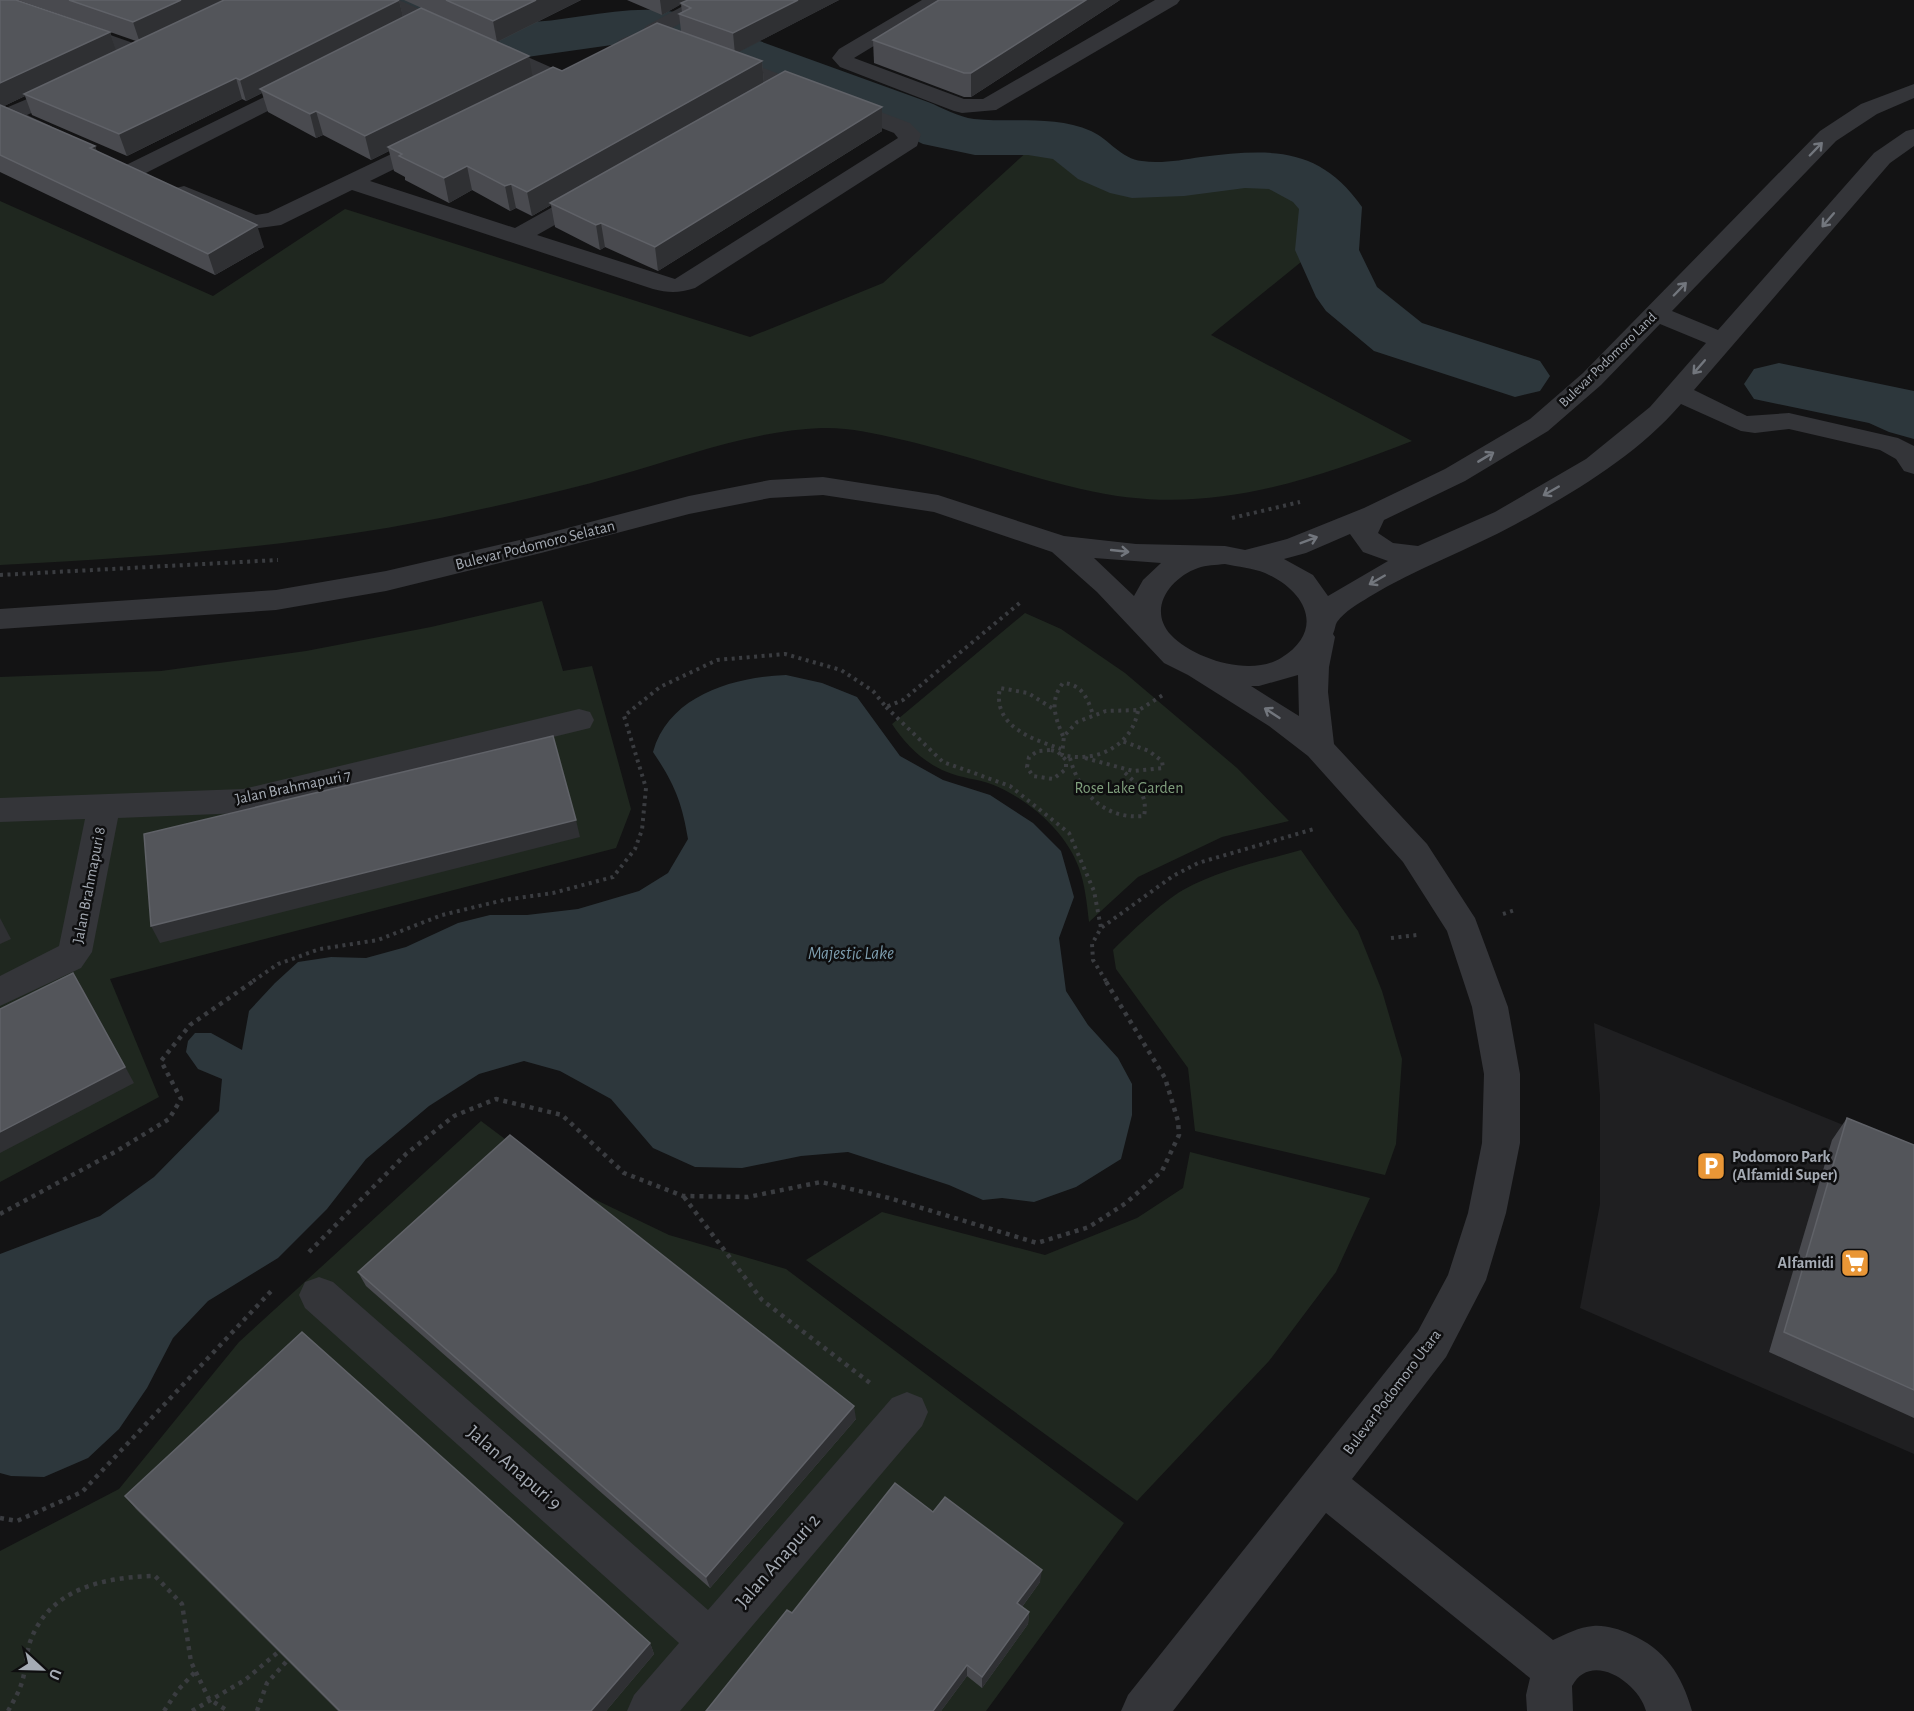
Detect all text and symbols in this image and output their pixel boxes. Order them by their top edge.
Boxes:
one-way arrow [1808,142,1823,157]
one-way arrow [1821,212,1835,227]
one-way arrow [1672,282,1687,297]
street label: Bulevar Podomoro Land [1557,310,1659,410]
one-way arrow [1692,359,1706,374]
one-way arrow [1477,451,1494,463]
one-way arrow [1543,486,1560,498]
street label: Bulevar Podomoro Selatan [454,517,616,573]
one-way arrow [1300,534,1318,545]
one-way arrow [1110,546,1130,557]
one-way arrow [1369,575,1387,586]
one-way arrow [1264,707,1281,719]
street label: Jalan Brahmapuri 7 [234,767,353,807]
park label: Rose Lake Garden [1075,780,1183,796]
street label: Jalan Brahmapuri 8 [70,825,108,945]
water label: Majestic Lake [808,945,894,963]
place label: Podomoro Park (Alfamidi Super) [1732,1149,1838,1183]
parking icon: Podomoro Park (Alfamidi Super) [1695,1150,1727,1182]
supermarket icon: Alfamidi [1839,1247,1871,1279]
place label: Alfamidi [1778,1255,1834,1271]
street label: Bulevar Podomoro Utara [1340,1326,1444,1458]
street label: Jalan Anapuri 9 [463,1422,565,1514]
street label: Jalan Anapuri 2 [732,1510,824,1612]
north arrow [12,1639,72,1699]
text: U [46,1667,64,1682]

